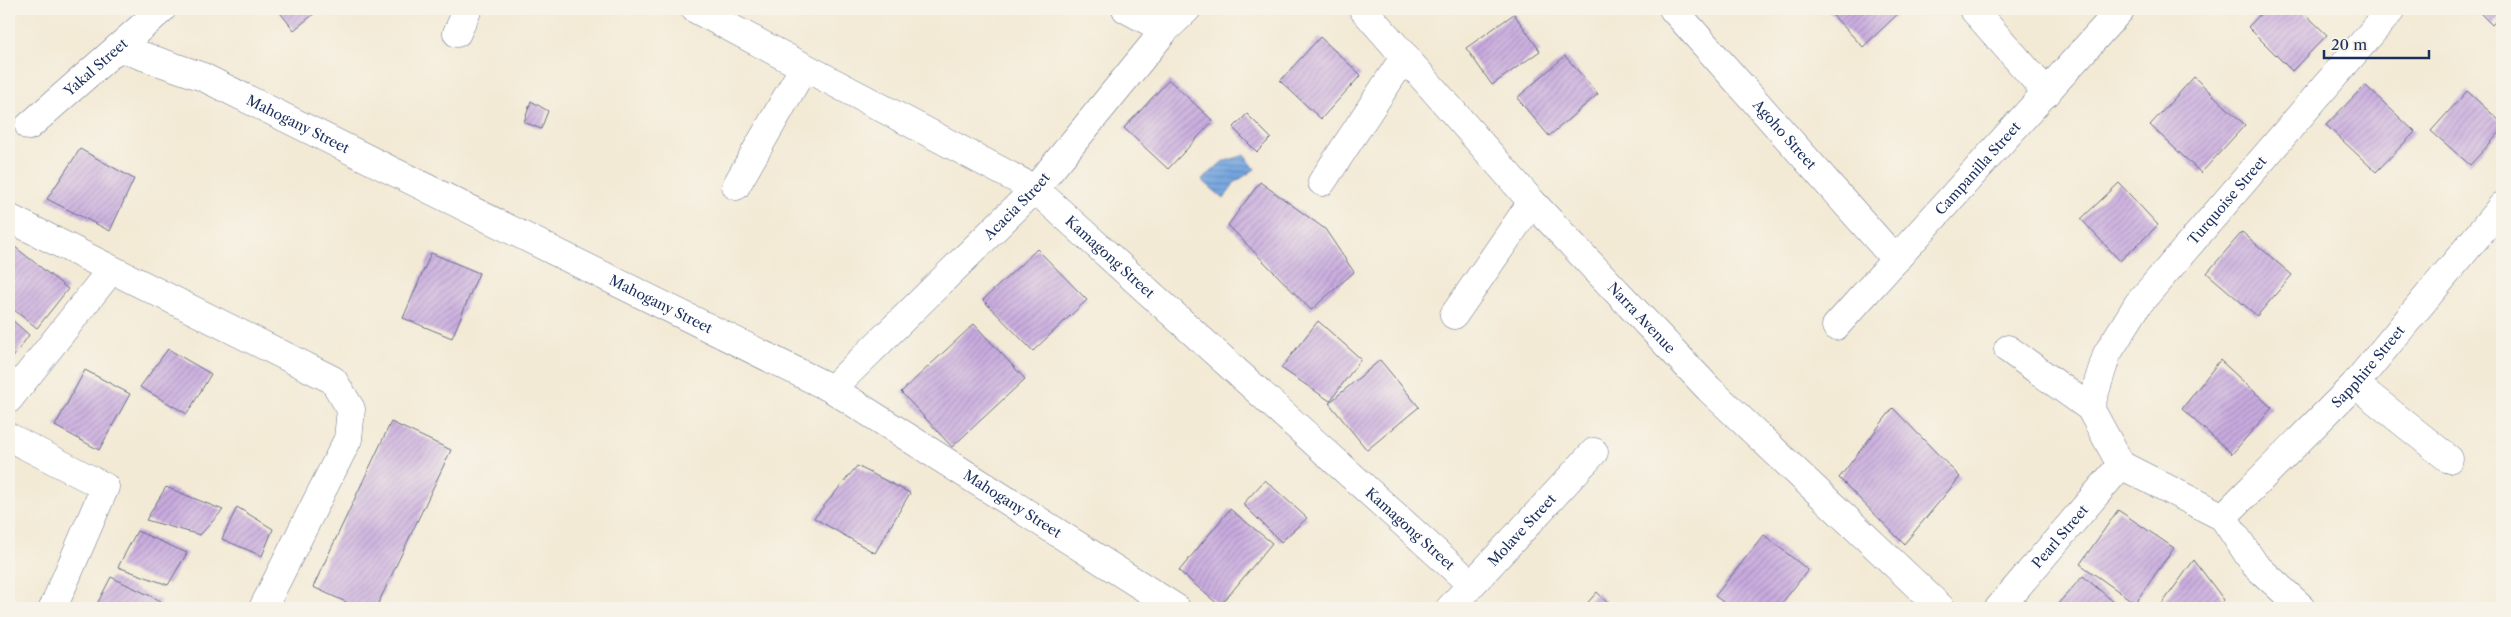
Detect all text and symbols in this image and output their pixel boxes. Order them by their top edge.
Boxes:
scale bar [2324,28,2428,60]
street label: Yakal Street [60,34,131,101]
text: 20 m [2331,35,2367,54]
street label: Mahogany Street [244,91,353,157]
street label: Agoho Street [1748,95,1820,173]
street label: Campanilla Street [1931,118,2024,219]
street label: Turquoise Street [2184,152,2270,249]
street label: Acacia Street [979,169,1054,244]
street label: Kamagong Street [1062,212,1158,302]
street label: Mahogany Street [606,271,715,337]
street label: Narra Avenue [1604,279,1679,357]
street label: Sapphire Street [2328,322,2409,412]
street label: Mahogany Street [960,466,1065,542]
street label: Kamagong Street [1362,484,1459,574]
street label: Molave Street [1484,490,1560,570]
street label: Pearl Street [2028,501,2092,572]

